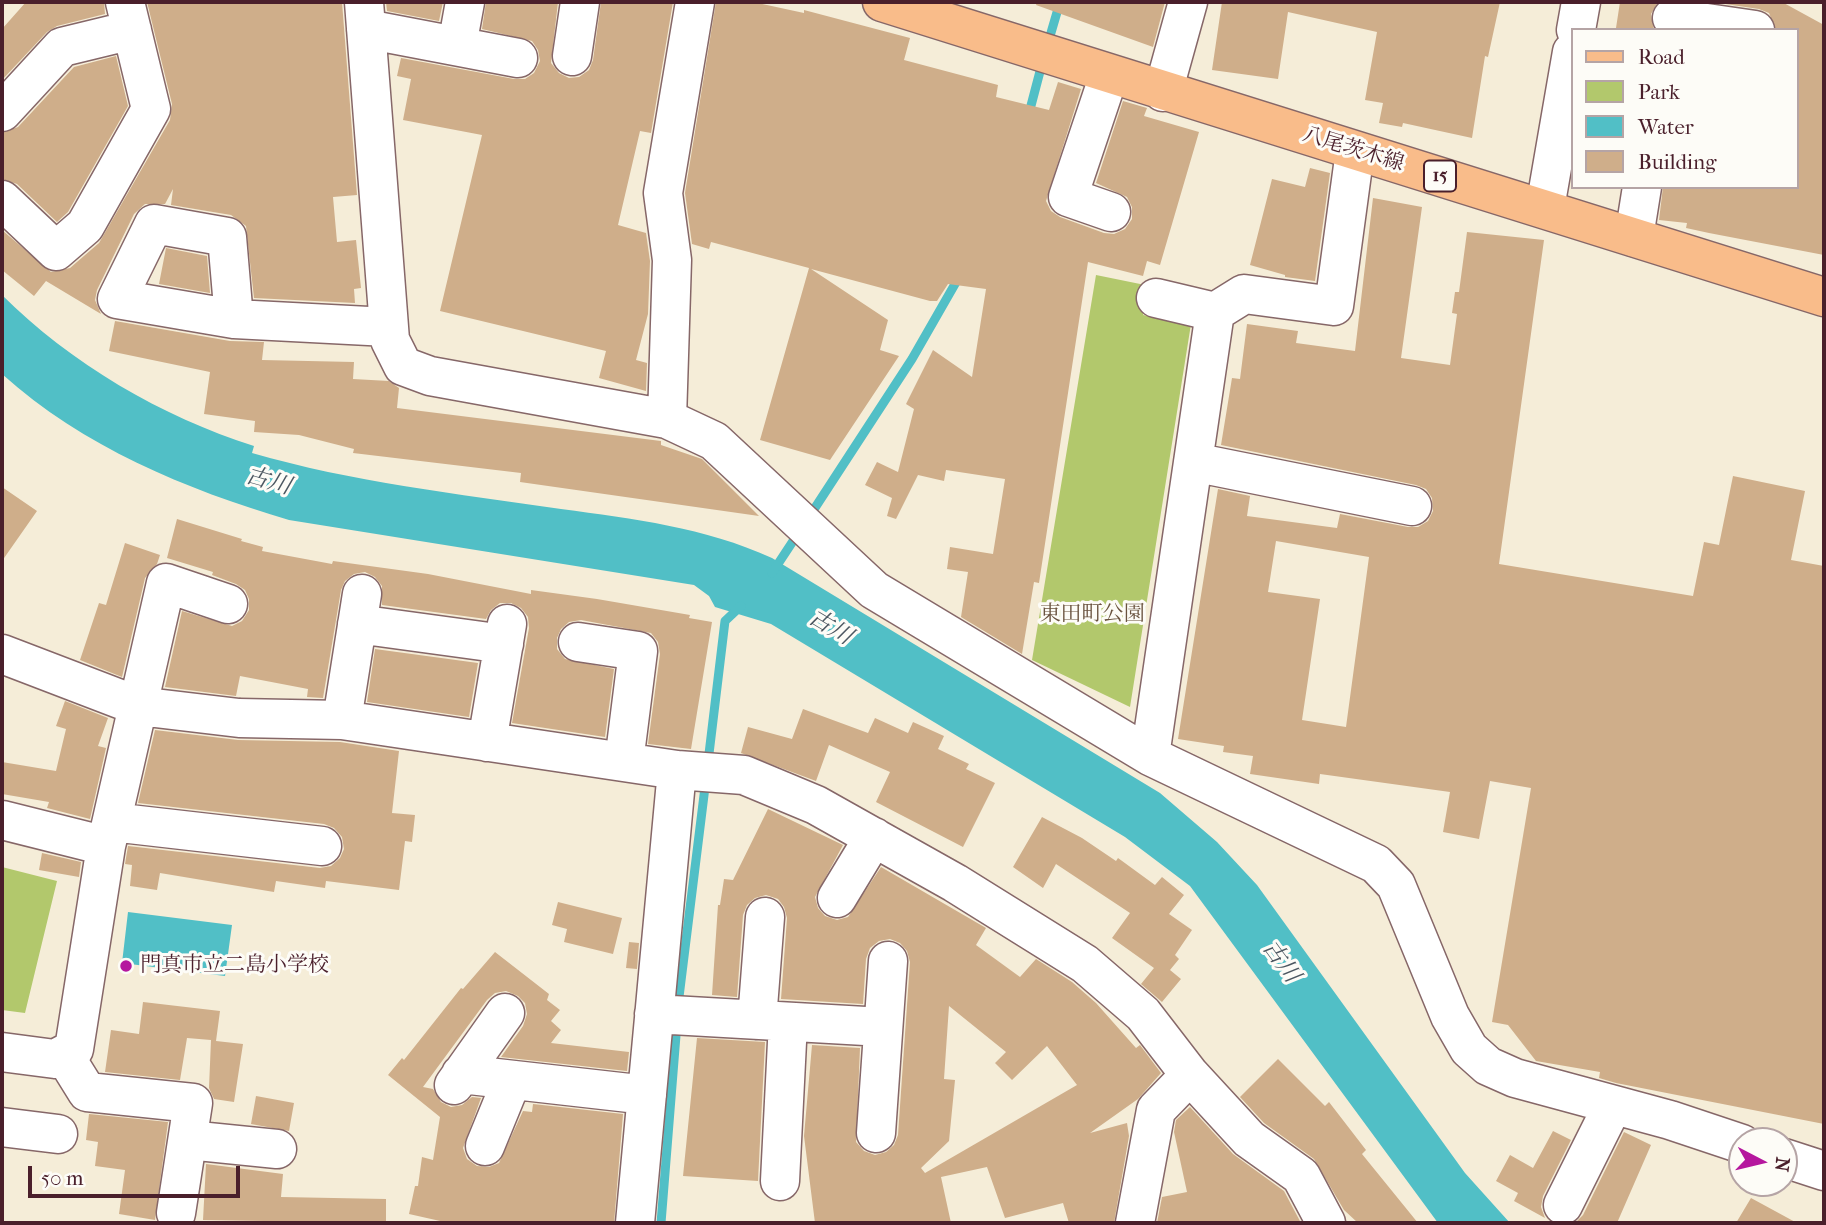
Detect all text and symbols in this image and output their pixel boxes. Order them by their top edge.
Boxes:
legend [1570,28,1798,189]
text: Road [1638,45,1685,69]
text: Park [1638,80,1680,104]
text: Water [1638,115,1694,139]
street label: 八尾茨木線 [1299,123,1407,177]
text: Building [1638,150,1716,174]
road number: 15 [1424,160,1456,192]
water label: 古川 [242,462,294,502]
park label: 東田町公園 [1040,602,1144,628]
water label: 古川 [803,604,857,652]
water label: 古川 [1255,935,1305,989]
place label: 門真市立二島小学校 [140,953,329,979]
marker: 門真市立二島小学校 [118,958,134,974]
north arrow [1728,1127,1798,1197]
scale bar [32,1152,243,1196]
text: N [1770,1156,1794,1173]
text: 50 m [41,1166,84,1190]

